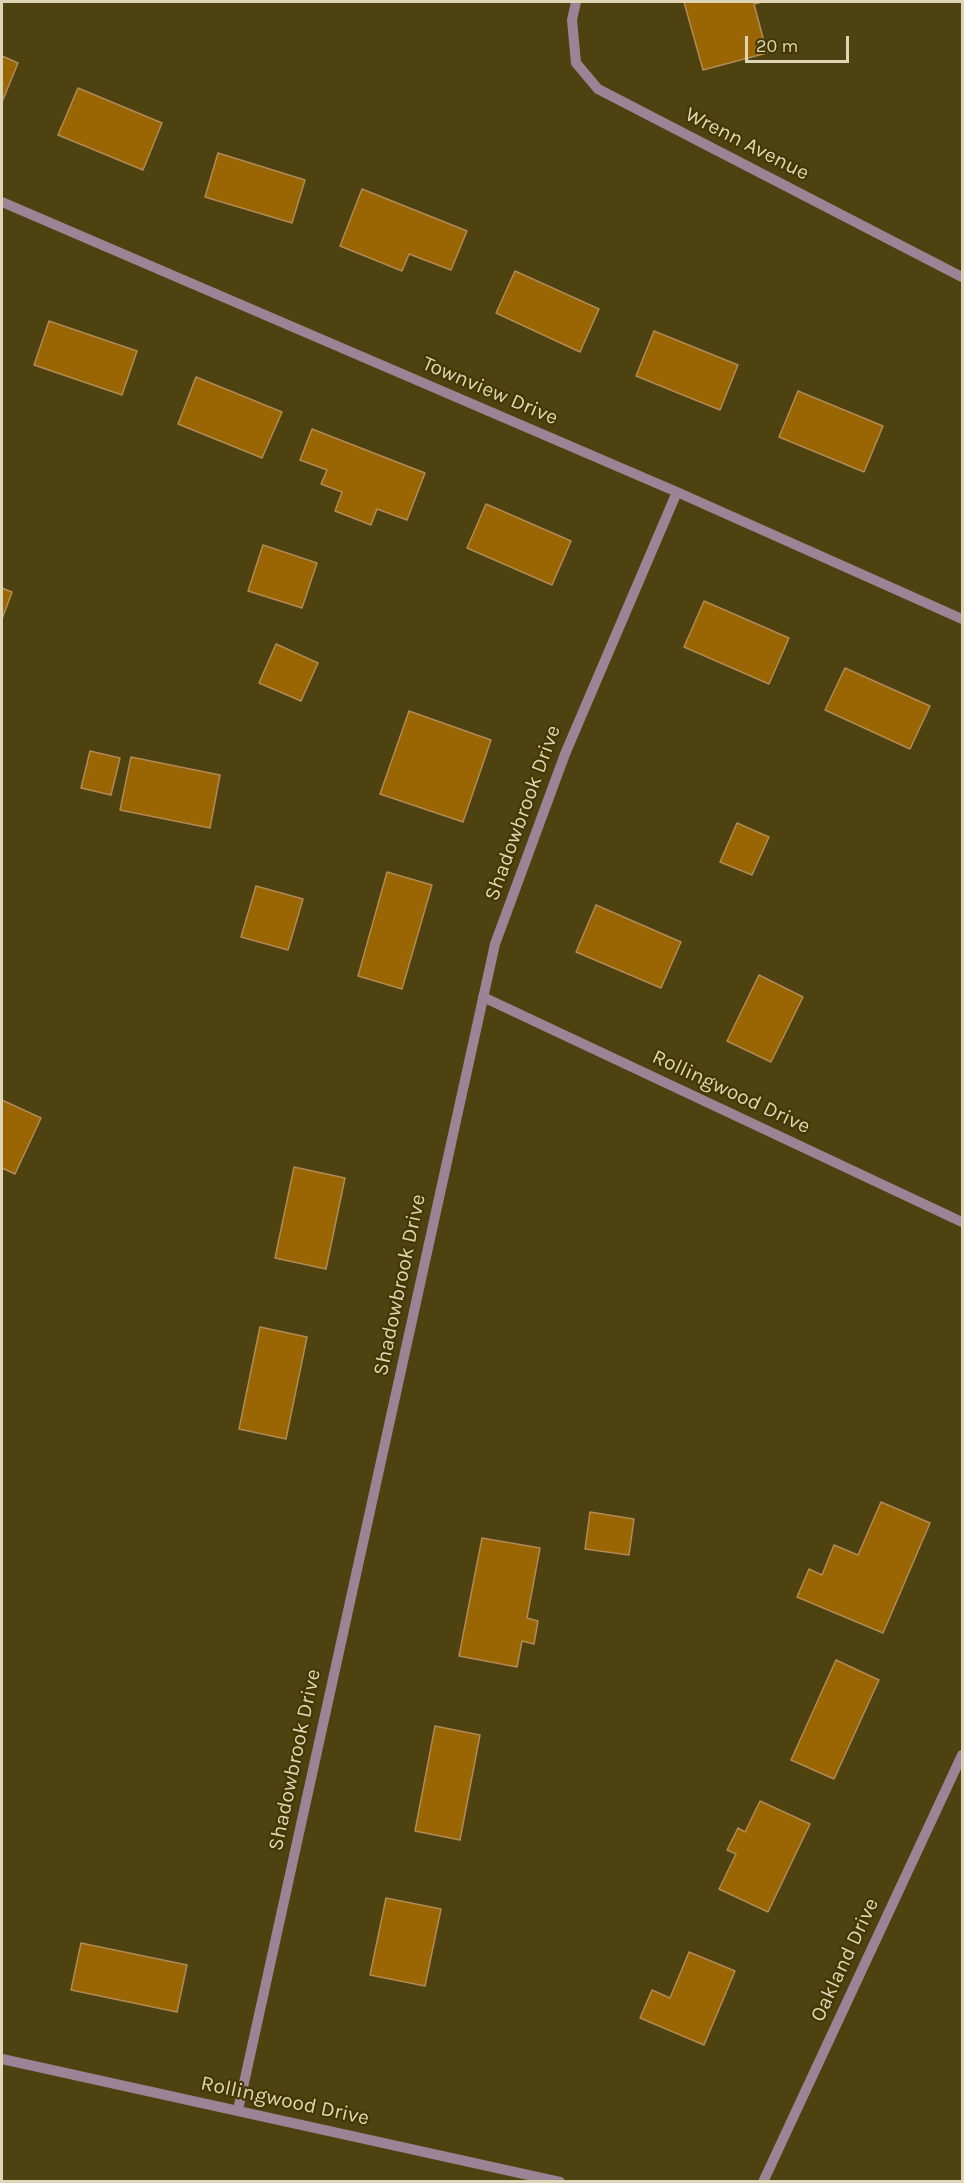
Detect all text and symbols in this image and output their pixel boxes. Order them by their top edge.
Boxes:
scale bar [748,24,852,62]
text: 20 m [756,35,798,57]
street label: Wrenn Avenue [681,102,813,186]
street label: Townview Drive [418,351,562,431]
street label: Shadowbrook Drive [480,722,566,904]
street label: Rollingwood Drive [648,1044,814,1140]
street label: Shadowbrook Drive [368,1192,432,1378]
street label: Shadowbrook Drive [263,1667,327,1853]
street label: Oakland Drive [805,1894,885,2026]
street label: Rollingwood Drive [198,2071,372,2131]

